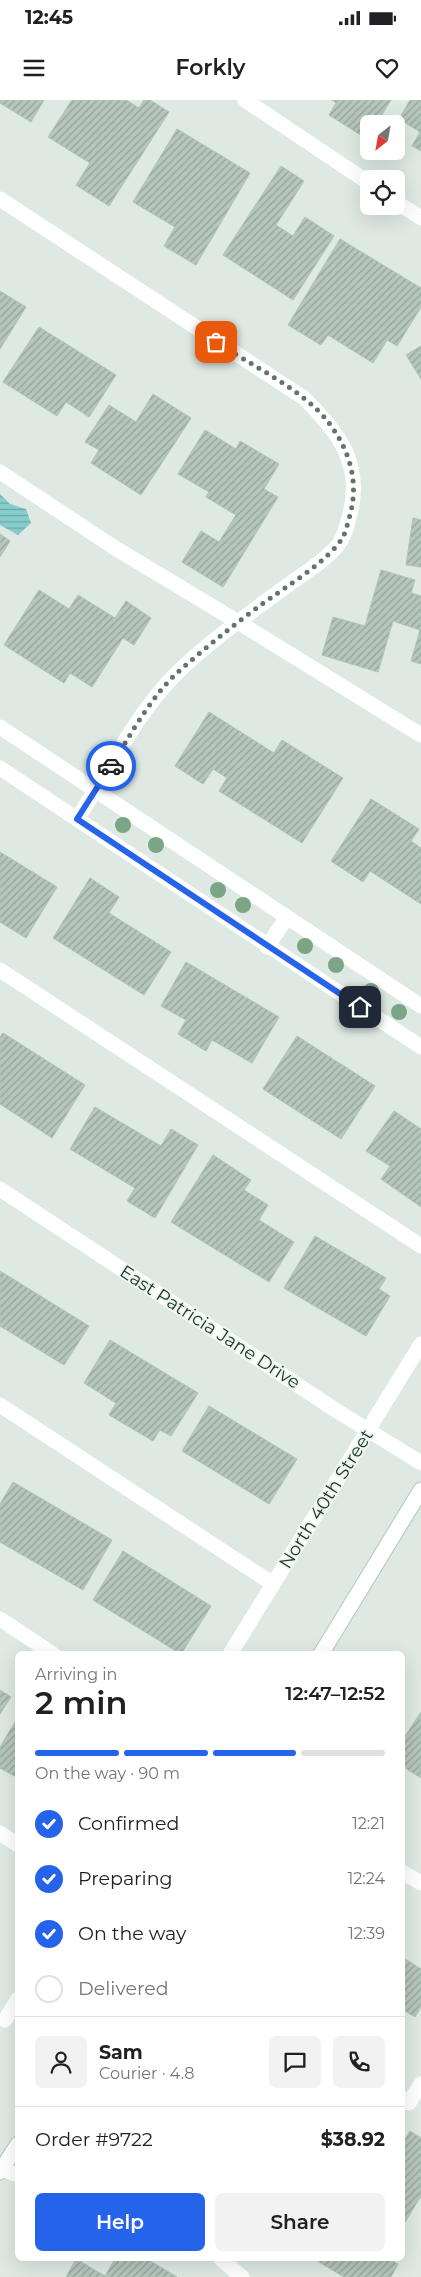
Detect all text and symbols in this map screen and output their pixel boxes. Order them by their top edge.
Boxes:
text: 12:45 [25,6,73,29]
icon: menu [20,54,48,82]
text: Forkly [175,54,246,81]
icon: heart [373,54,401,82]
north arrow [360,115,405,160]
map controls [360,115,405,215]
button: locate [360,170,405,215]
pin [195,321,237,363]
icon: bag [202,328,230,356]
courier [86,741,136,791]
icon: car [97,752,125,780]
pin [339,986,381,1028]
icon: home [346,993,374,1021]
street label: East Patricia Jane Drive [116,1260,304,1394]
street label: North 40th Street [274,1425,378,1573]
text: Arriving in [35,1665,117,1684]
text: 12:47–12:52 [285,1682,385,1705]
text: 2 min [35,1683,127,1722]
text: On the way · 90 m [35,1764,180,1783]
icon: check [35,1810,63,1838]
text: Confirmed [78,1812,179,1835]
text: 12:21 [352,1814,385,1833]
icon: check [35,1865,63,1893]
text: Preparing [78,1867,173,1890]
text: 12:24 [347,1869,385,1888]
icon: check [35,1920,63,1948]
text: On the way [78,1922,186,1945]
text: 12:39 [348,1924,385,1943]
text: Delivered [78,1977,169,2000]
button: person [35,2036,87,2088]
button: chat [269,2036,321,2088]
button: phone [333,2036,385,2088]
text: Sam [99,2041,143,2064]
text: Courier · 4.8 [99,2064,195,2083]
text: Order #9722 [35,2128,153,2151]
text: $38.92 [321,2128,385,2151]
button: Help [35,2193,205,2251]
button: Share [215,2193,385,2251]

